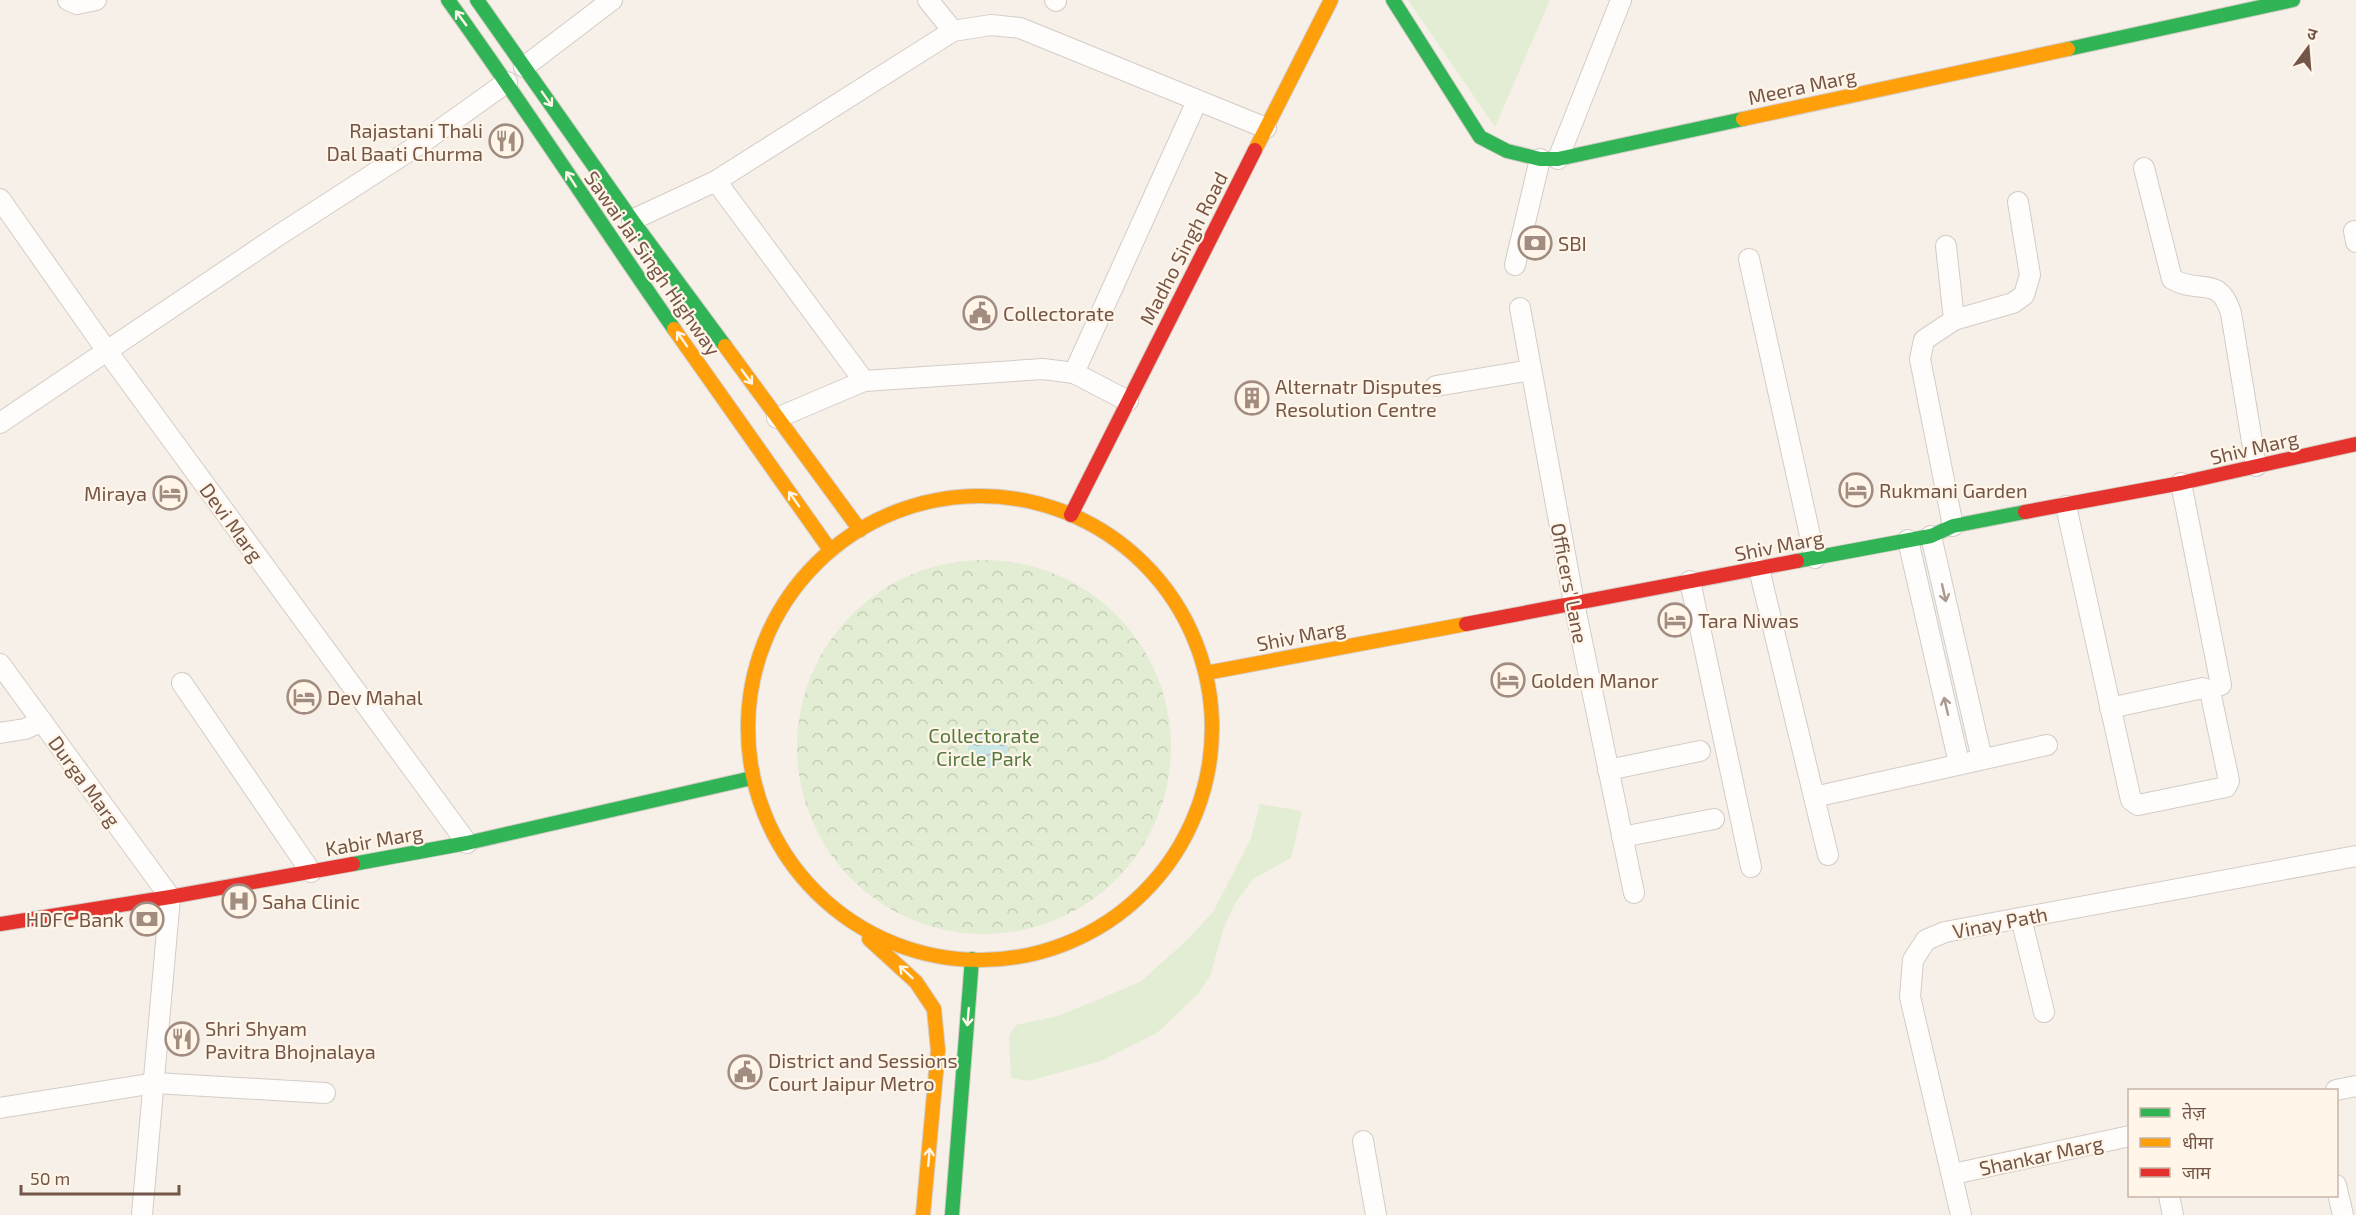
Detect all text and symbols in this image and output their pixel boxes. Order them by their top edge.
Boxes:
one-way arrow [455,11,467,27]
north arrow [2278,18,2338,78]
text: उ [2305,23,2320,44]
street label: Meera Marg [1746,63,1858,109]
one-way arrow [541,91,553,107]
place label: Rajastani Thali Dal Baati Churma [327,118,483,165]
restaurant icon: Rajastani Thali Dal Baati Churma [488,123,524,159]
street label: Sawai Jai Singh Highway [580,166,726,360]
street label: Madho Singh Road [1134,167,1232,329]
one-way arrow [565,171,577,188]
bank icon: SBI [1517,225,1553,261]
place label: SBI [1558,231,1587,255]
public building icon: Collectorate [962,295,998,331]
place label: Collectorate [1003,301,1115,325]
one-way arrow [676,332,688,348]
one-way arrow [741,368,753,384]
place label: Alternatr Disputes Resolution Centre [1275,374,1442,421]
building icon: Alternatr Disputes Resolution Centre [1234,380,1270,416]
street label: Shiv Marg [2207,425,2301,469]
hotel icon: Rukmani Garden [1838,472,1874,508]
hotel icon: Miraya [152,475,188,511]
street label: Devi Marg [195,478,269,566]
place label: Rukmani Garden [1879,478,2028,502]
place label: Miraya [84,481,147,505]
one-way arrow [788,491,800,507]
street label: Officers' Lane [1547,521,1593,645]
street label: Shiv Marg [1733,525,1825,565]
one-way arrow [1939,583,1950,602]
hotel icon: Tara Niwas [1657,602,1693,638]
place label: Tara Niwas [1698,608,1799,632]
street label: Shiv Marg [1255,615,1347,655]
hotel icon: Golden Manor [1490,662,1526,698]
place label: Golden Manor [1531,668,1659,692]
hotel icon: Dev Mahal [286,679,322,715]
place label: Dev Mahal [327,685,423,709]
one-way arrow [1939,697,1951,716]
park label: Collectorate Circle Park [928,723,1040,770]
street label: Durga Marg [44,731,126,831]
street label: Kabir Marg [323,820,425,860]
hospital icon: Saha Clinic [221,883,257,919]
place label: Saha Clinic [262,889,360,913]
bank icon: HDFC Bank [129,901,165,937]
street label: Vinay Path [1950,901,2050,943]
place label: HDFC Bank [26,907,124,931]
one-way arrow [898,965,913,979]
one-way arrow [962,1006,973,1026]
place label: Shri Shyam Pavitra Bhojnalaya [205,1016,376,1063]
restaurant icon: Shri Shyam Pavitra Bhojnalaya [164,1021,200,1057]
place label: District and Sessions Court Jaipur Metro [768,1048,958,1095]
public building icon: District and Sessions Court Jaipur Metro [727,1054,763,1090]
legend [2128,1089,2338,1197]
text: तेज़ [2182,1101,2206,1123]
street label: Shankar Marg [1977,1130,2105,1180]
text: धीमा [2182,1131,2213,1153]
one-way arrow [924,1147,935,1167]
scale bar [21,1158,178,1196]
text: जाम [2182,1161,2212,1183]
text: 50 m [30,1167,70,1189]

